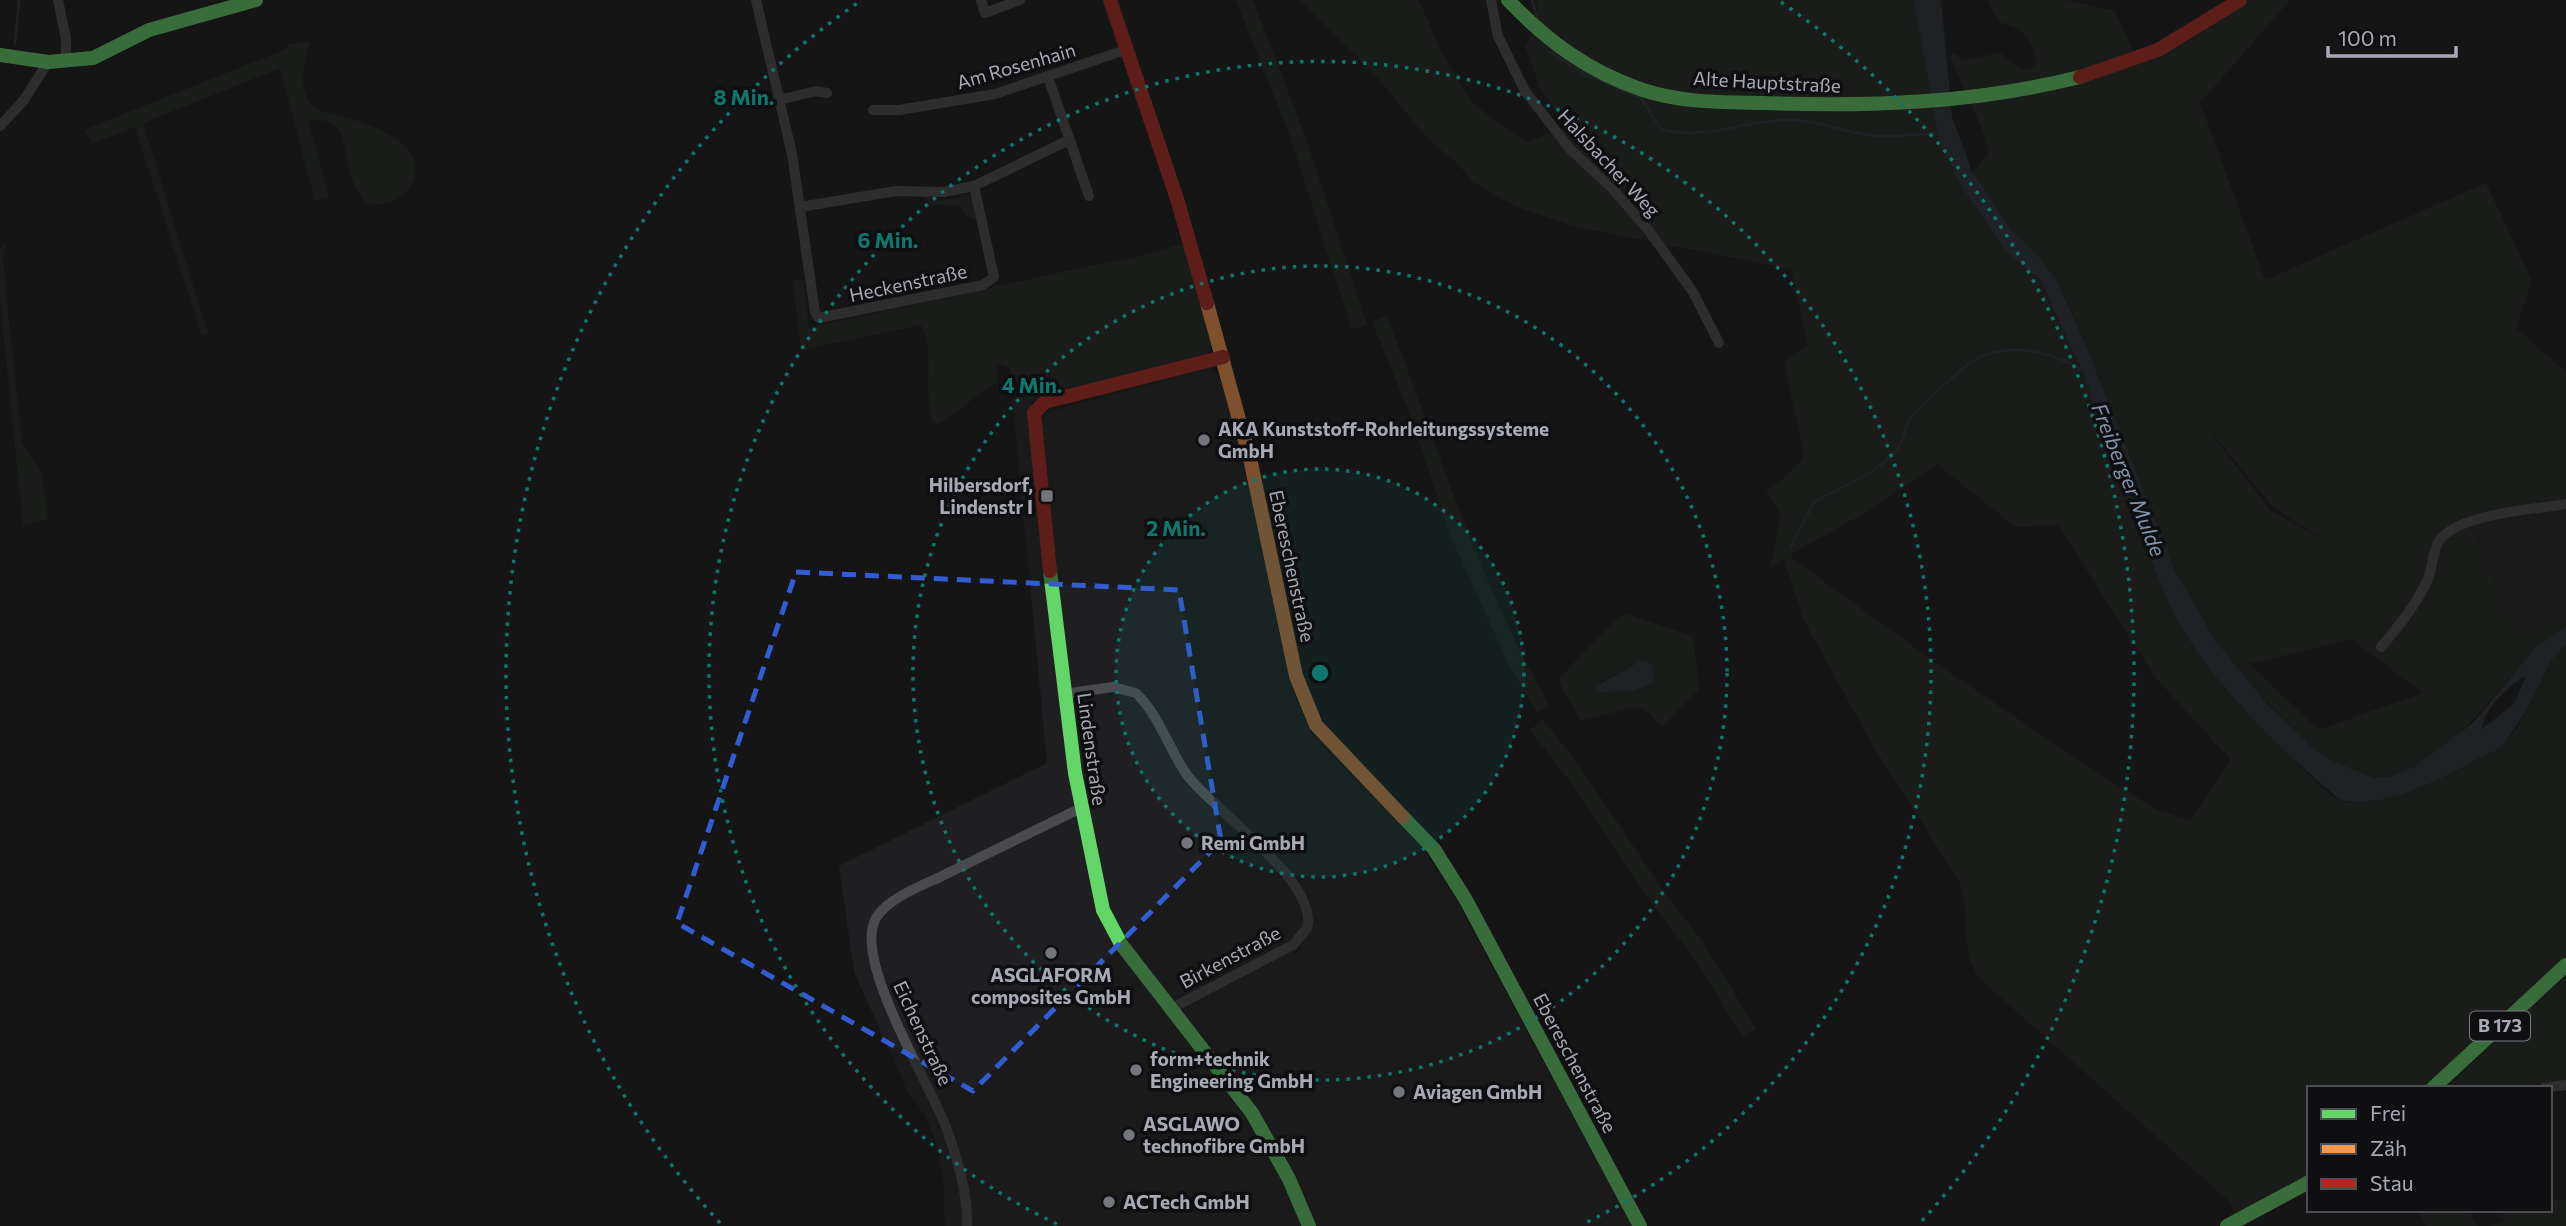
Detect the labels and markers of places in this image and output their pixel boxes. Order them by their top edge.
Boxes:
place label: AKA Kunststoff-Rohrleitungssysteme GmbH [1218,417,1549,462]
marker: AKA Kunststoff-Rohrleitungssysteme GmbH [1196,432,1212,448]
place label: Hilbersdorf, Lindenstr I [929,473,1033,518]
marker: Hilbersdorf, Lindenstr I [1039,488,1055,504]
centre of rings [1308,661,1332,685]
place label: Remi GmbH [1201,831,1305,854]
marker: Remi GmbH [1179,835,1195,851]
marker: ASGLAFORM composites GmbH [1043,945,1059,961]
place label: ASGLAFORM composites GmbH [971,963,1131,1008]
place label: form+technik Engineering GmbH [1150,1047,1313,1092]
marker: form+technik Engineering GmbH [1128,1062,1144,1078]
place label: Aviagen GmbH [1413,1080,1542,1103]
marker: Aviagen GmbH [1391,1084,1407,1100]
place label: ASGLAWO technofibre GmbH [1143,1112,1305,1157]
marker: ASGLAWO technofibre GmbH [1121,1127,1137,1143]
place label: ACTech GmbH [1123,1190,1250,1213]
marker: ACTech GmbH [1101,1194,1117,1210]

